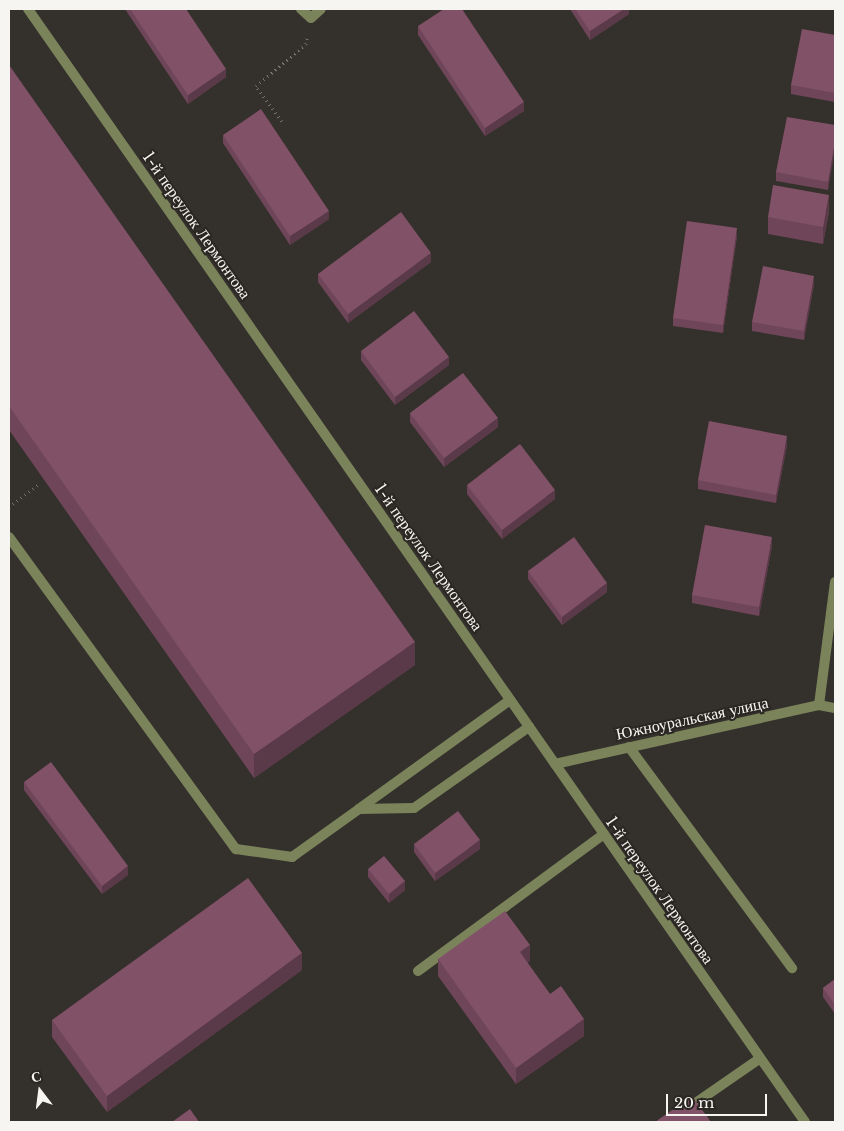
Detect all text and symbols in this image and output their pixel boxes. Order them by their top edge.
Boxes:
street label: 1-й переулок Лермонтова [139,148,255,302]
street label: 1-й переулок Лермонтова [371,480,487,634]
street label: Южноуральская улица [614,692,770,744]
street label: 1-й переулок Лермонтова [602,813,718,967]
north arrow [15,1066,65,1116]
text: С [29,1067,43,1087]
scale bar [669,1084,770,1116]
text: 20 m [674,1093,714,1112]

